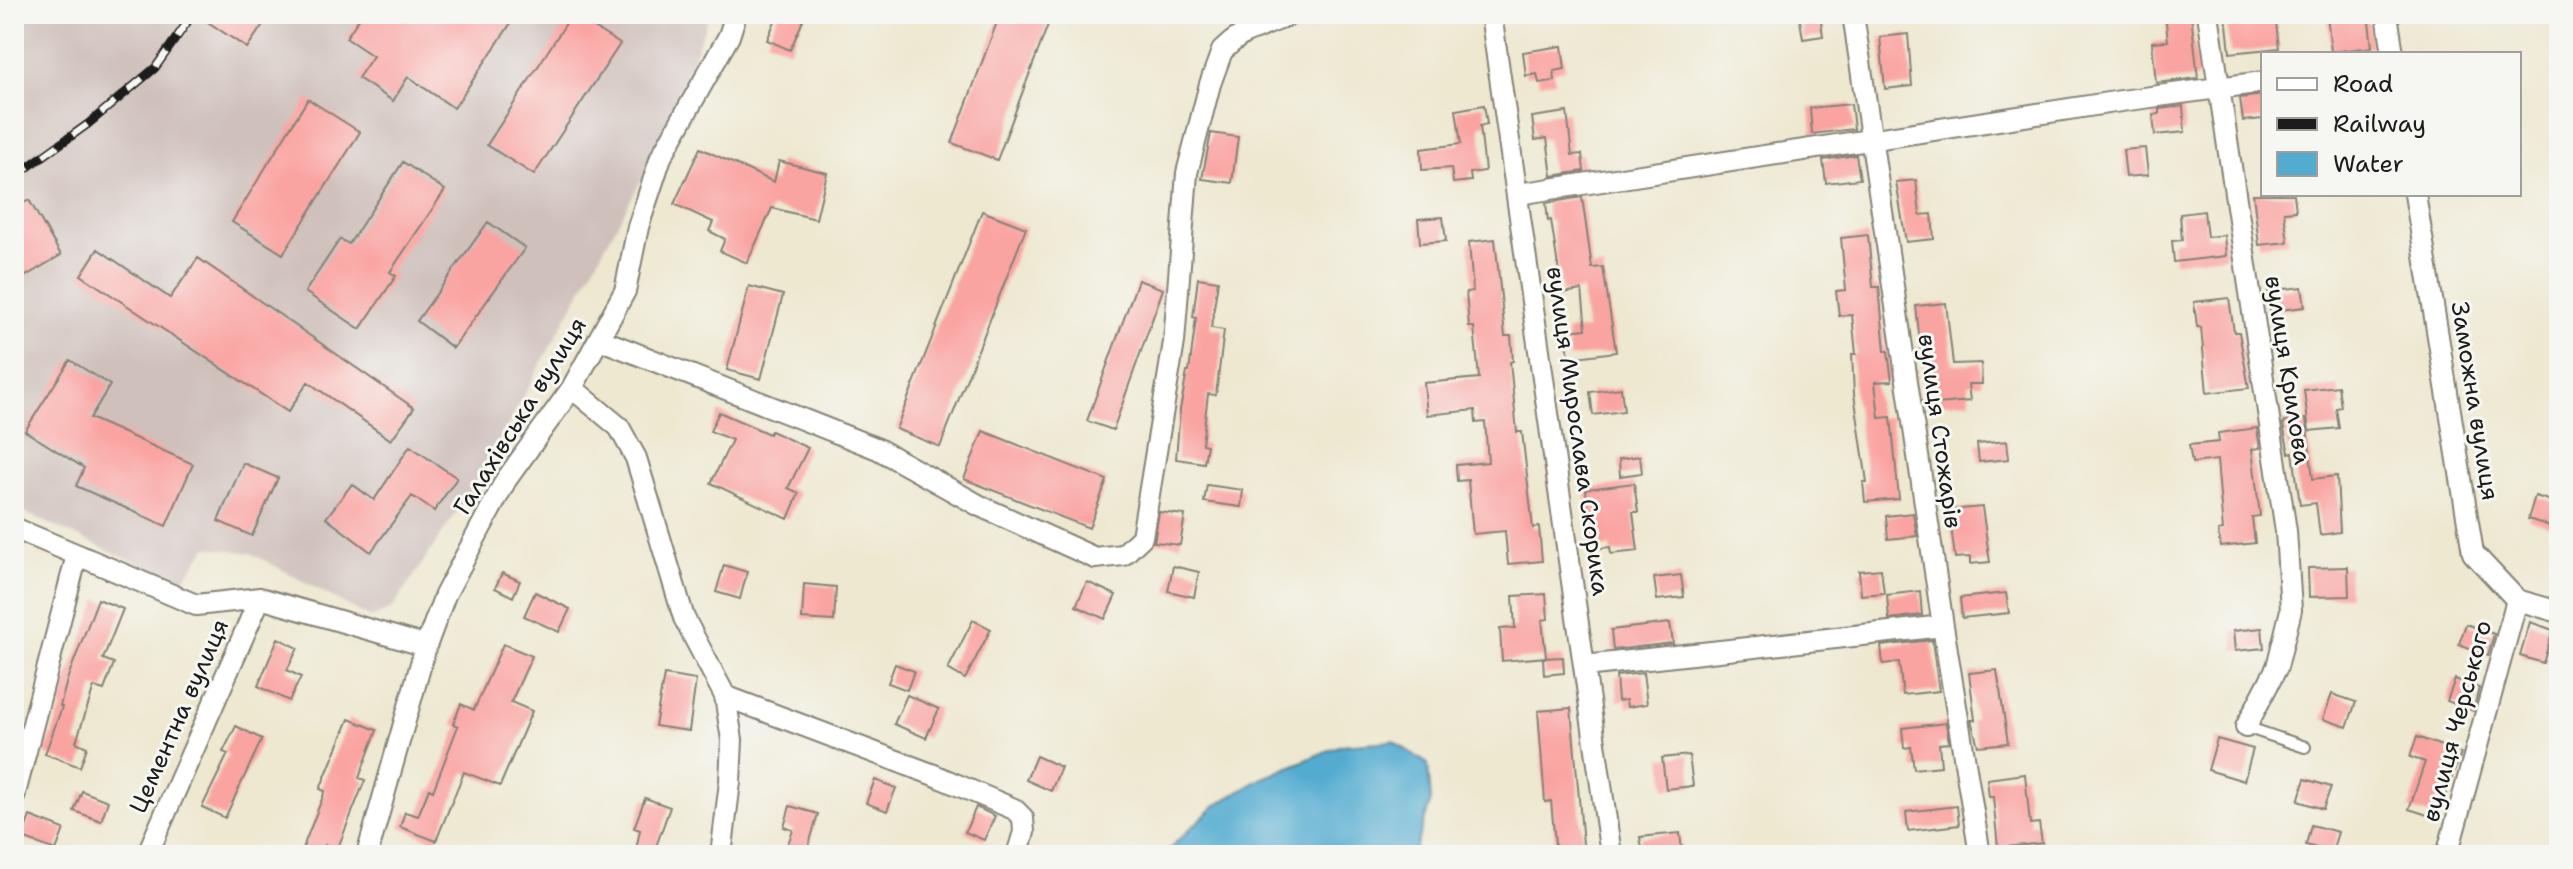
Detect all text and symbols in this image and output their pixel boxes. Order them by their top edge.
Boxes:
legend [2261,52,2521,196]
text: Road [2333,68,2393,100]
text: Railway [2333,108,2426,140]
text: Water [2333,148,2404,180]
street label: вулиця Мирослава Скорика [1539,264,1617,598]
street label: вулиця Крилова [2257,273,2319,467]
street label: Заможна вулиця [2443,299,2507,503]
street label: Галахівська вулиця [446,311,594,521]
street label: вулиця Стожарів [1911,332,1969,530]
street label: Цементна вулиця [122,614,236,818]
street label: вулиця Черського [2415,617,2499,825]

